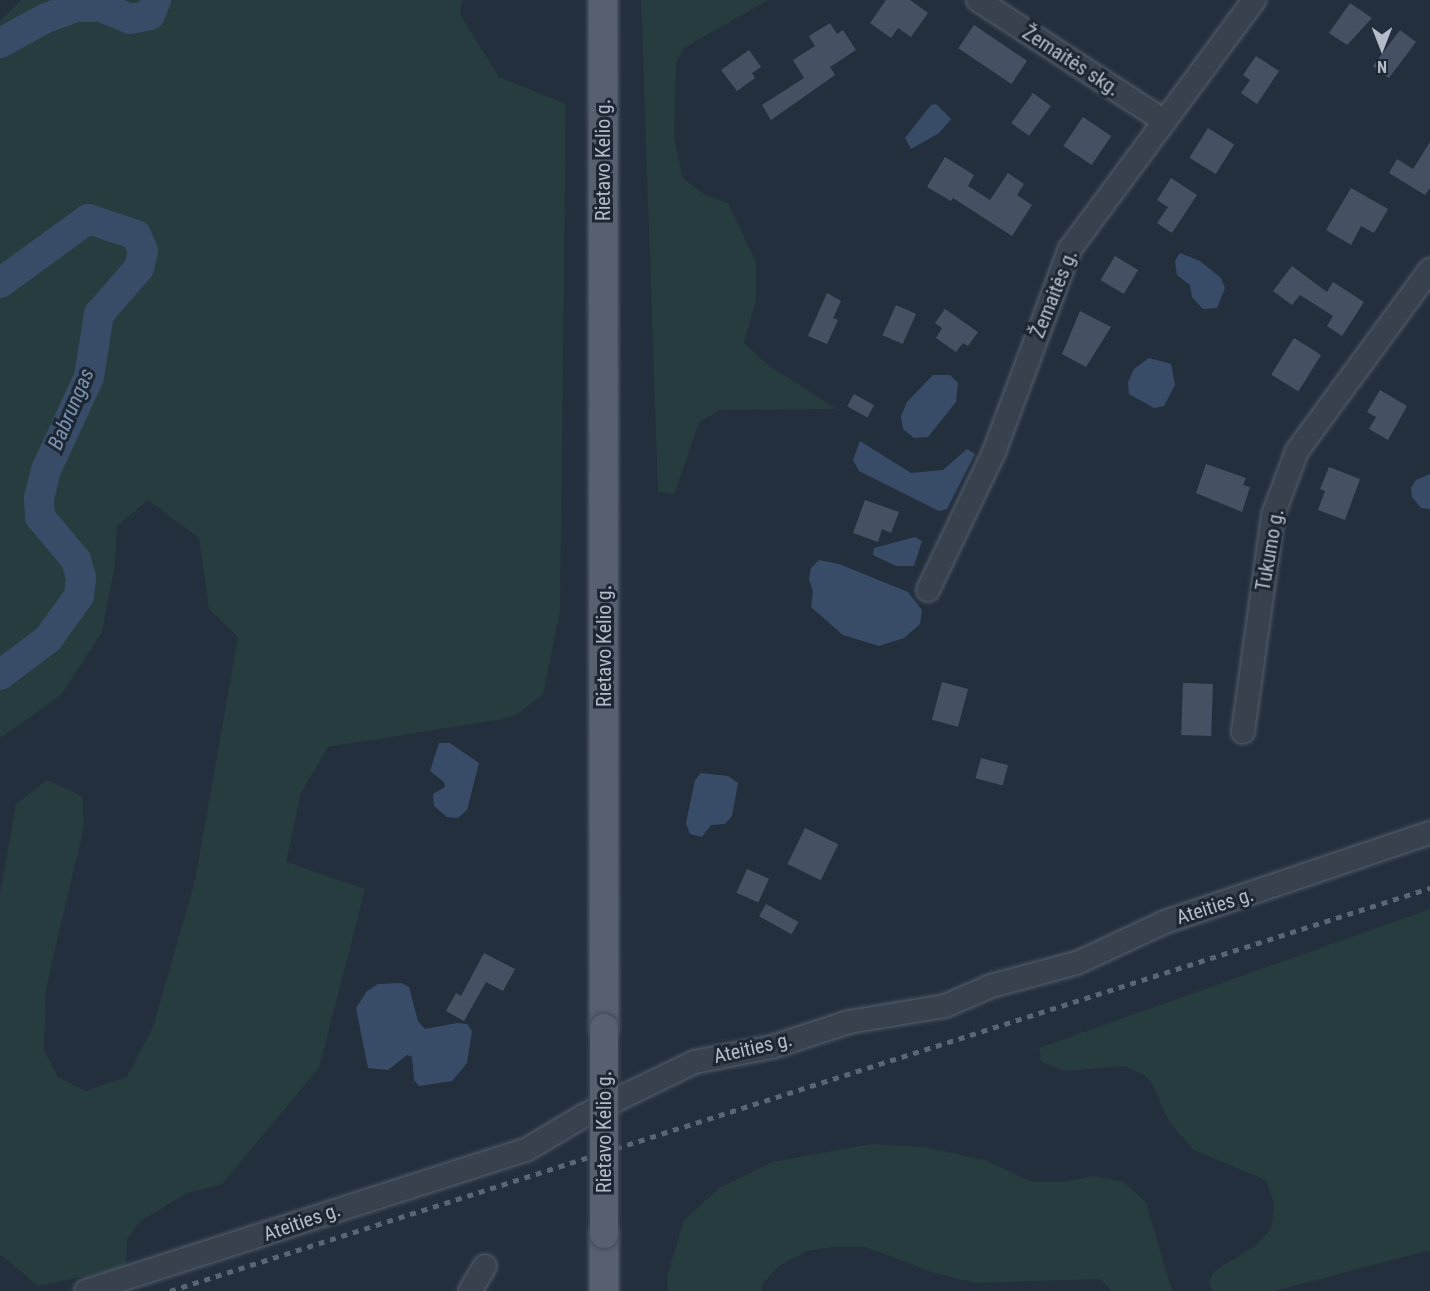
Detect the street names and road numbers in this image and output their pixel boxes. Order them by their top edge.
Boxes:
street label: Žemaitės skg. [1018,21,1124,101]
street label: Rietavo Kelio g. [591,99,615,221]
street label: Žemaitės g. [1025,246,1083,342]
street label: Tukumo g. [1251,507,1289,593]
street label: Rietavo Kelio g. [592,585,616,707]
street label: Ateities g. [1173,882,1257,930]
street label: Ateities g. [711,1027,795,1069]
street label: Rietavo Kelio g. [592,1071,616,1193]
street label: Ateities g. [260,1198,344,1246]

